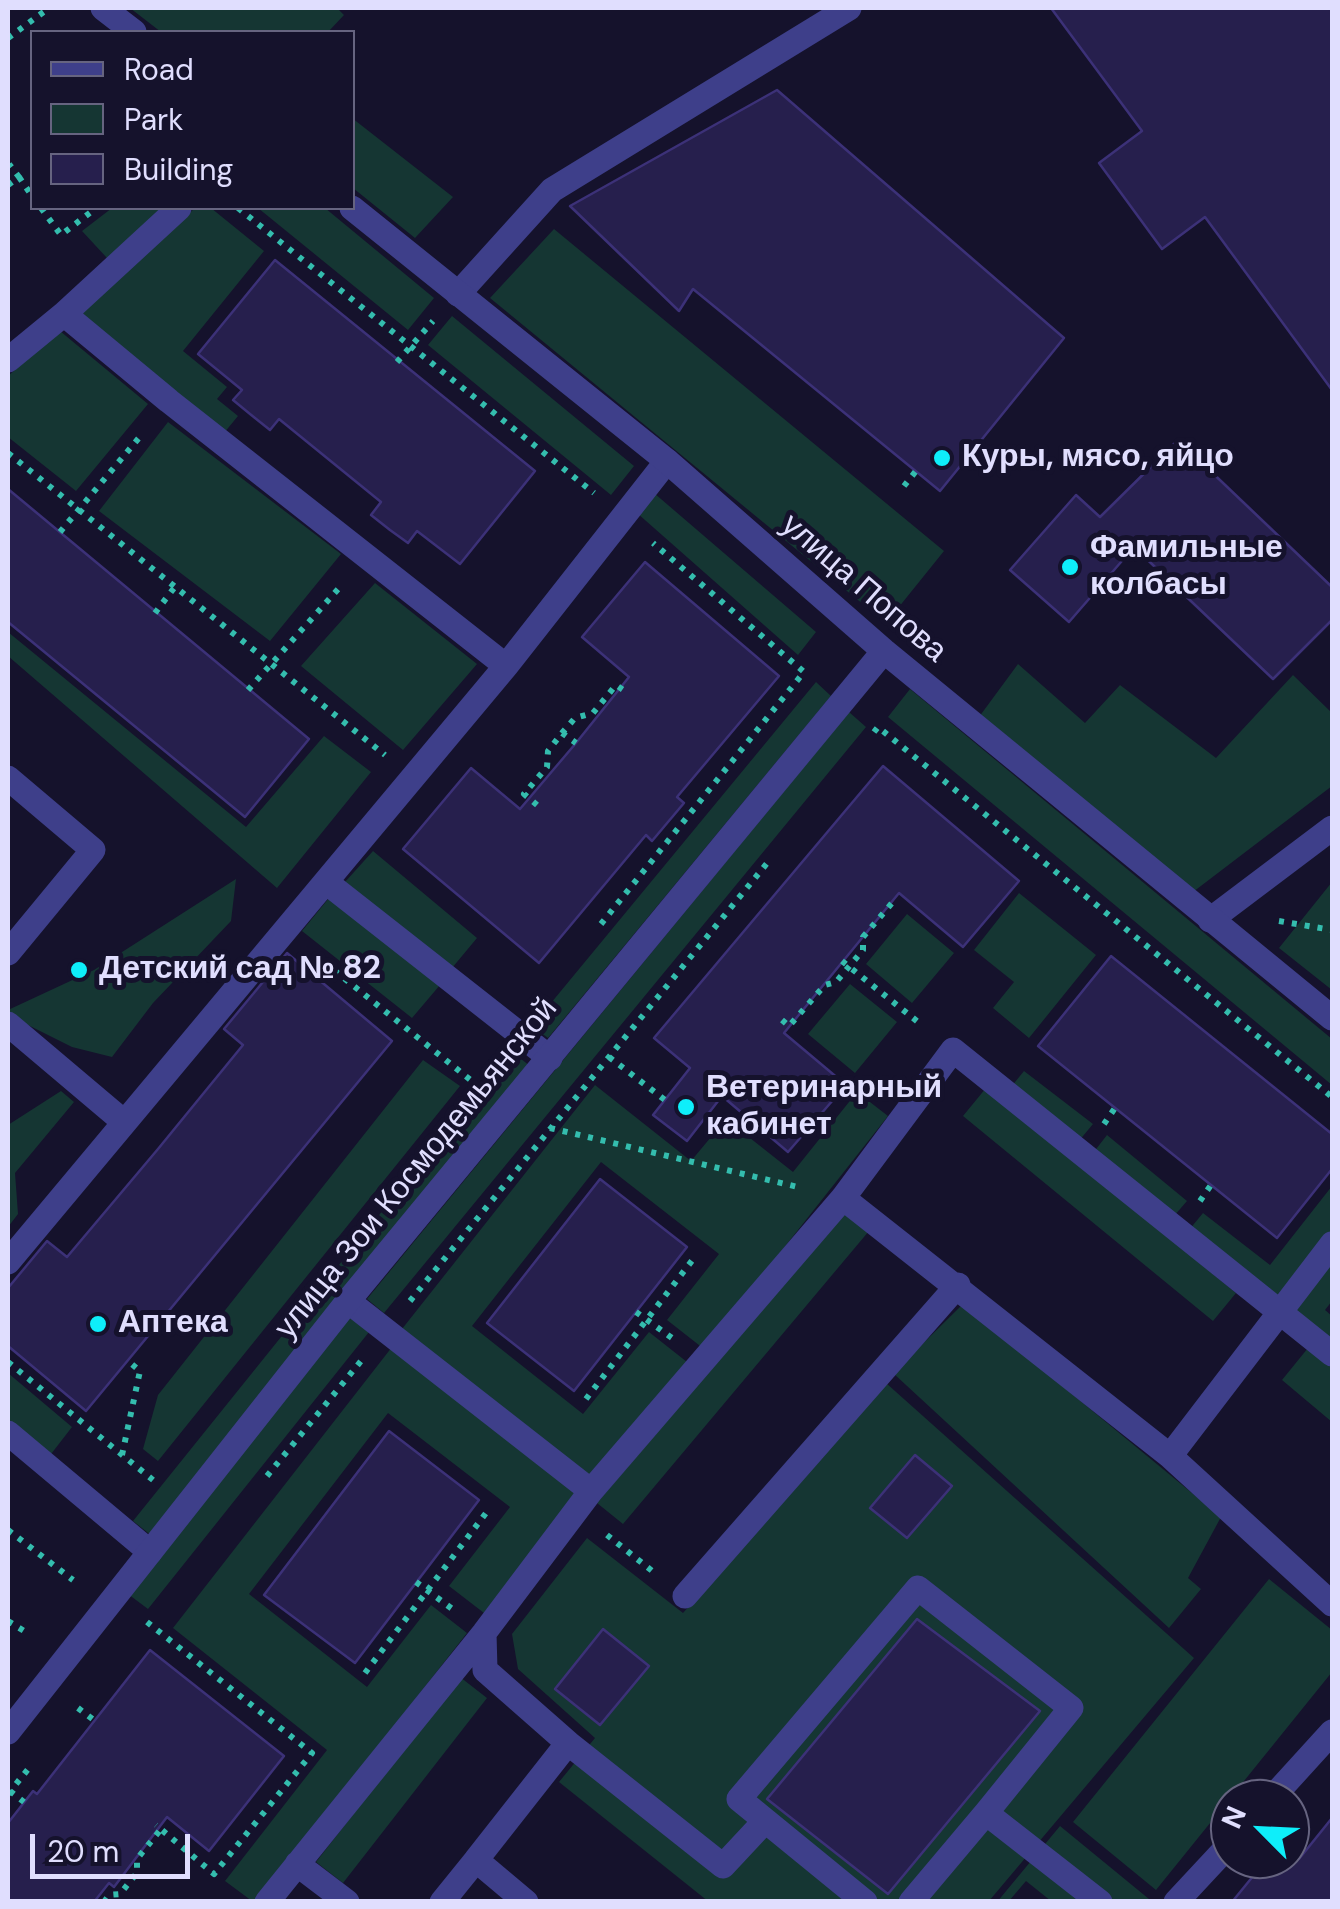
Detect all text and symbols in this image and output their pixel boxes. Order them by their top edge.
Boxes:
legend [30,30,355,210]
text: Road [124,50,194,89]
text: Park [124,100,183,139]
text: Building [124,150,233,189]
place label: Куры, мясо, яйцо [962,439,1234,477]
marker: Куры, мясо, яйцо [931,447,953,469]
street label: улица Попова [772,507,954,671]
place label: Фамильные колбасы [1090,530,1283,605]
marker: Фамильные колбасы [1059,556,1081,578]
place label: Детский сад № 82 [99,951,381,989]
marker: Детский сад № 82 [68,959,90,981]
street label: улица Зои Космодемьянской [267,991,567,1347]
place label: Ветеринарный кабинет [706,1070,942,1145]
marker: Ветеринарный кабинет [675,1096,697,1118]
place label: Аптека [118,1305,228,1343]
marker: Аптека [87,1313,109,1335]
north arrow [1210,1779,1310,1879]
text: N [1213,1801,1255,1834]
scale bar [35,1814,195,1876]
text: 20 m [47,1832,119,1871]

